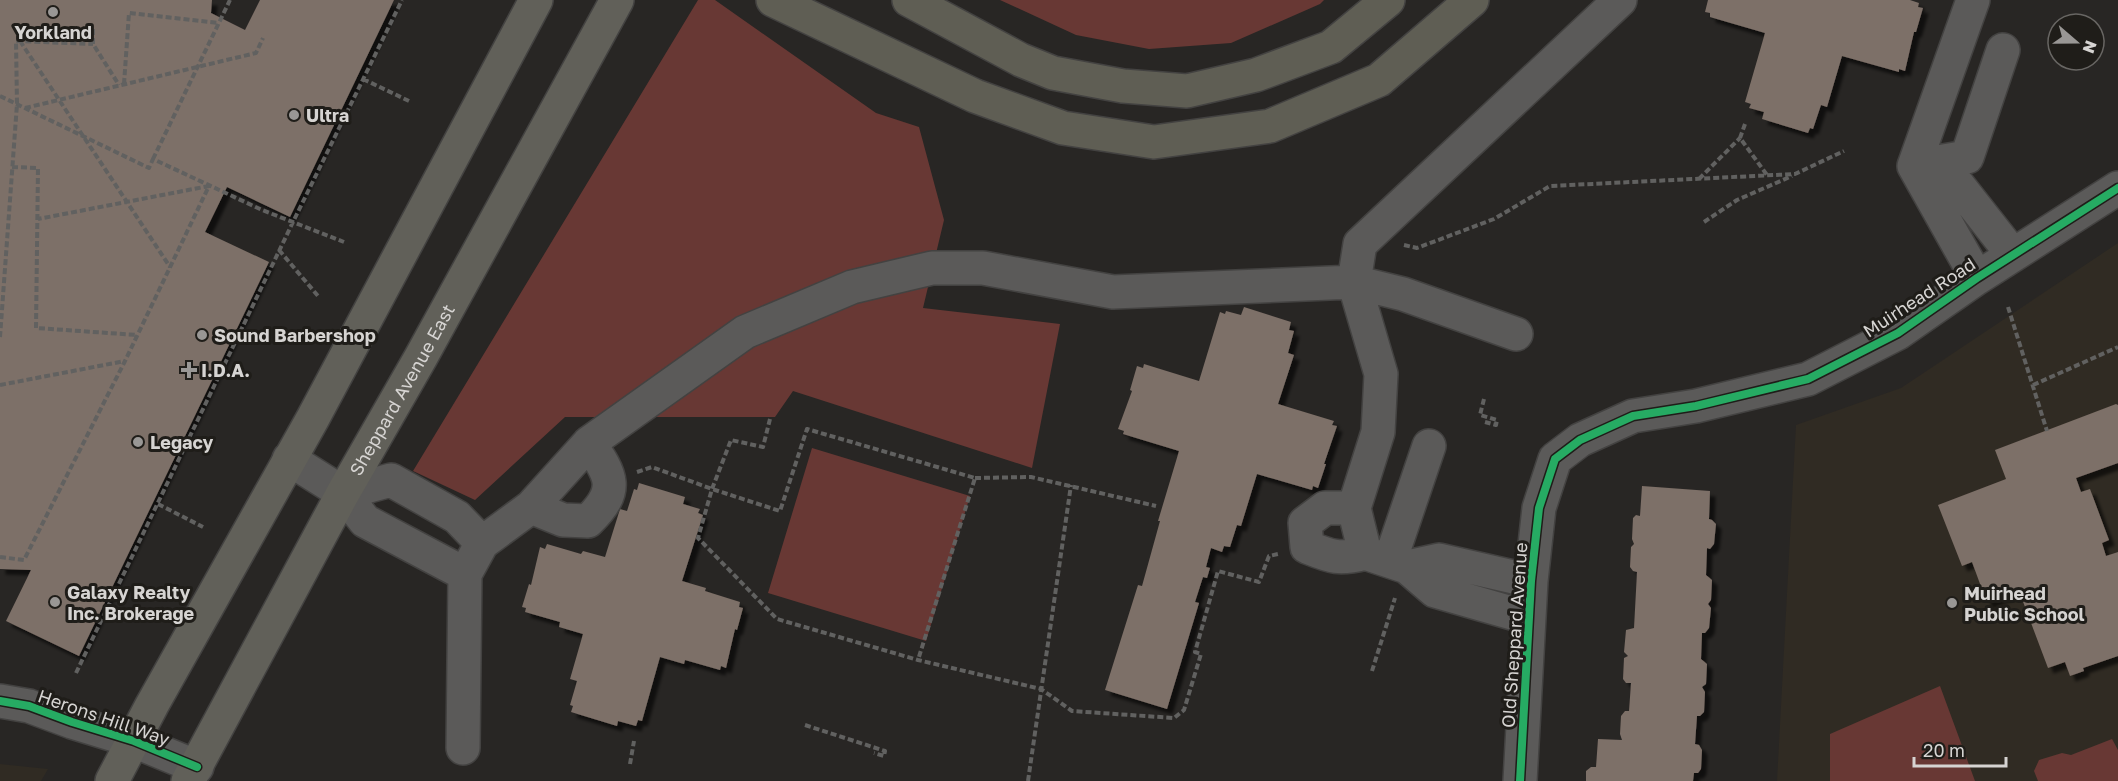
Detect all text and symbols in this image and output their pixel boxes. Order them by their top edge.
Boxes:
marker: Yorkland [46,5,60,19]
north arrow [2046,12,2106,72]
place label: Yorkland [14,21,92,43]
text: N [2079,38,2102,56]
place label: Ultra [306,104,349,126]
marker: Ultra [287,108,301,122]
street label: Muirhead Road [1859,252,1979,342]
street label: Sheppard Avenue East [344,300,459,479]
place label: Sound Barbershop [214,324,376,346]
marker: Sound Barbershop [195,328,209,342]
place label: I.D.A. [201,359,250,381]
marker: I.D.A. [182,363,196,377]
place label: Legacy [150,431,213,453]
marker: Legacy [131,435,145,449]
street label: Old Sheppard Avenue [1497,542,1531,728]
place label: Galaxy Realty Inc. Brokerage [67,581,195,624]
place label: Muirhead Public School [1964,582,2085,625]
marker: Galaxy Realty Inc. Brokerage [48,595,62,609]
marker: Muirhead Public School [1945,596,1959,610]
street label: Herons Hill Way [35,684,173,750]
scale bar [1914,730,2006,768]
text: 20 m [1923,739,1965,761]

